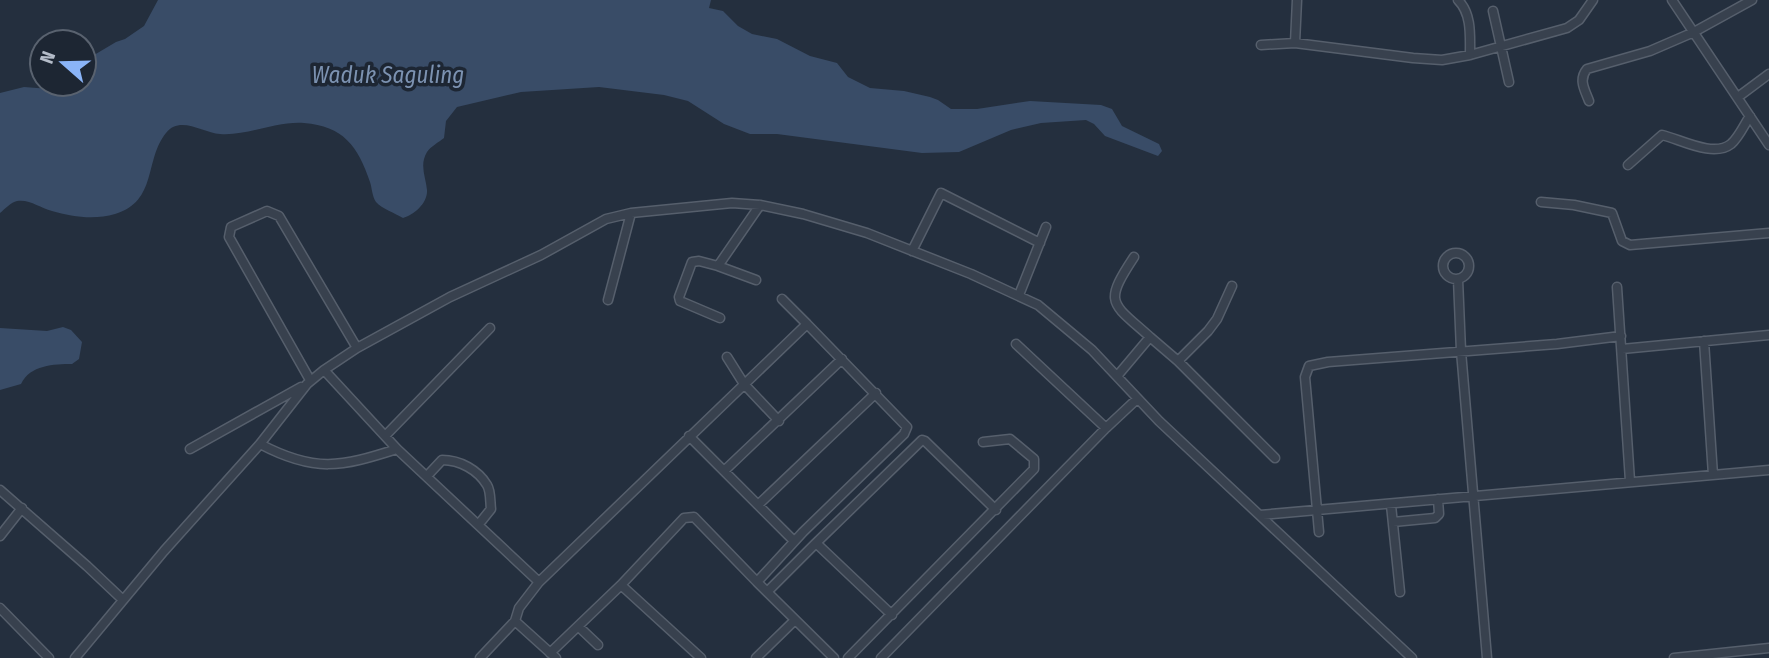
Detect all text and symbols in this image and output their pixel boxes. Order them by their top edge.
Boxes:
north arrow [28,28,98,98]
text: N [35,48,60,67]
water label: Waduk Saguling [312,61,464,89]

